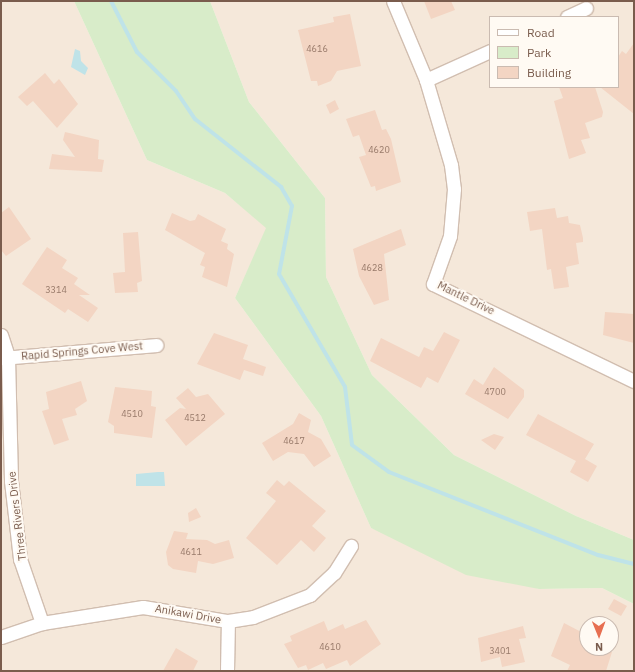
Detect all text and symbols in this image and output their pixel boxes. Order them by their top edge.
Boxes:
legend [489,16,619,88]
text: Road [527,25,555,40]
house number: 4616 [306,44,328,54]
text: Park [527,45,551,60]
text: Building [527,65,571,80]
house number: 4620 [368,145,390,155]
house number: 4628 [361,263,383,273]
street label: Mantle Drive [435,278,497,318]
house number: 3314 [45,285,67,295]
street label: Rapid Springs Cove West [21,339,143,363]
house number: 4700 [484,387,506,397]
house number: 4510 [121,409,143,419]
house number: 4512 [184,413,206,423]
house number: 4617 [283,436,305,446]
street label: Three Rivers Drive [5,471,29,561]
house number: 4611 [180,547,202,557]
street label: Anikawi Drive [154,602,222,626]
north arrow [579,616,619,656]
text: N [595,640,603,654]
house number: 4610 [319,642,341,652]
house number: 3401 [489,646,511,656]

